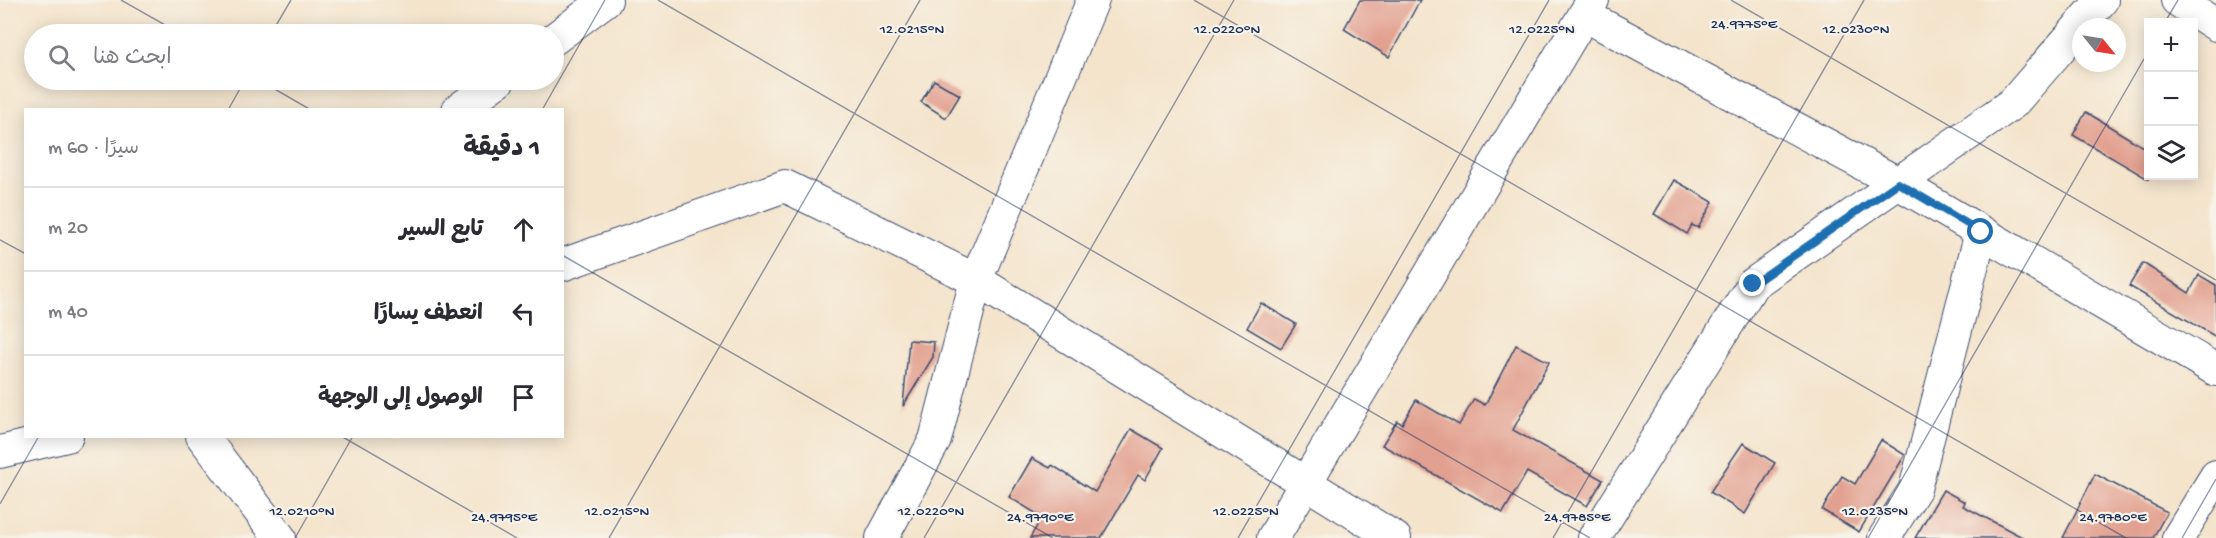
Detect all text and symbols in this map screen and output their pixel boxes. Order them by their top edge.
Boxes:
text: 24.9775°E [1711,16,1778,34]
north arrow [2072,18,2126,72]
map controls [2144,18,2198,180]
button: + [2144,18,2198,72]
text: 12.0215°N [879,21,944,39]
text: 12.0220°N [1193,21,1260,39]
text: 12.0225°N [1508,21,1575,39]
text: 12.0230°N [1822,21,1890,39]
search box [24,24,564,90]
icon: search [45,41,78,74]
text: ابحث هنا [93,46,172,72]
button: − [2144,72,2198,126]
button: layers [2144,126,2198,180]
text: 1 دقيقة [463,135,540,166]
text: سيرًا · 60 m [48,138,139,161]
icon: ahead [507,213,540,246]
text: 20 m [48,218,88,241]
text: تابع السير [399,218,483,244]
route start [1967,218,1993,244]
route end [1739,270,1765,296]
icon: left [507,297,540,330]
text: 40 m [48,302,88,325]
text: انعطف يسارًا [374,302,483,328]
icon: arrive [507,381,540,414]
text: الوصول إلى الوجهة [318,386,483,412]
text: 12.0210°N [268,503,335,521]
text: 12.0215°N [584,503,649,521]
text: 12.0220°N [897,503,964,521]
text: 12.0225°N [1212,503,1279,521]
text: 12.0235°N [1841,503,1908,521]
text: 24.9795°E [471,509,538,527]
text: 24.9790°E [1007,509,1074,527]
text: 24.9785°E [1544,509,1611,527]
text: 24.9780°E [2079,509,2147,527]

